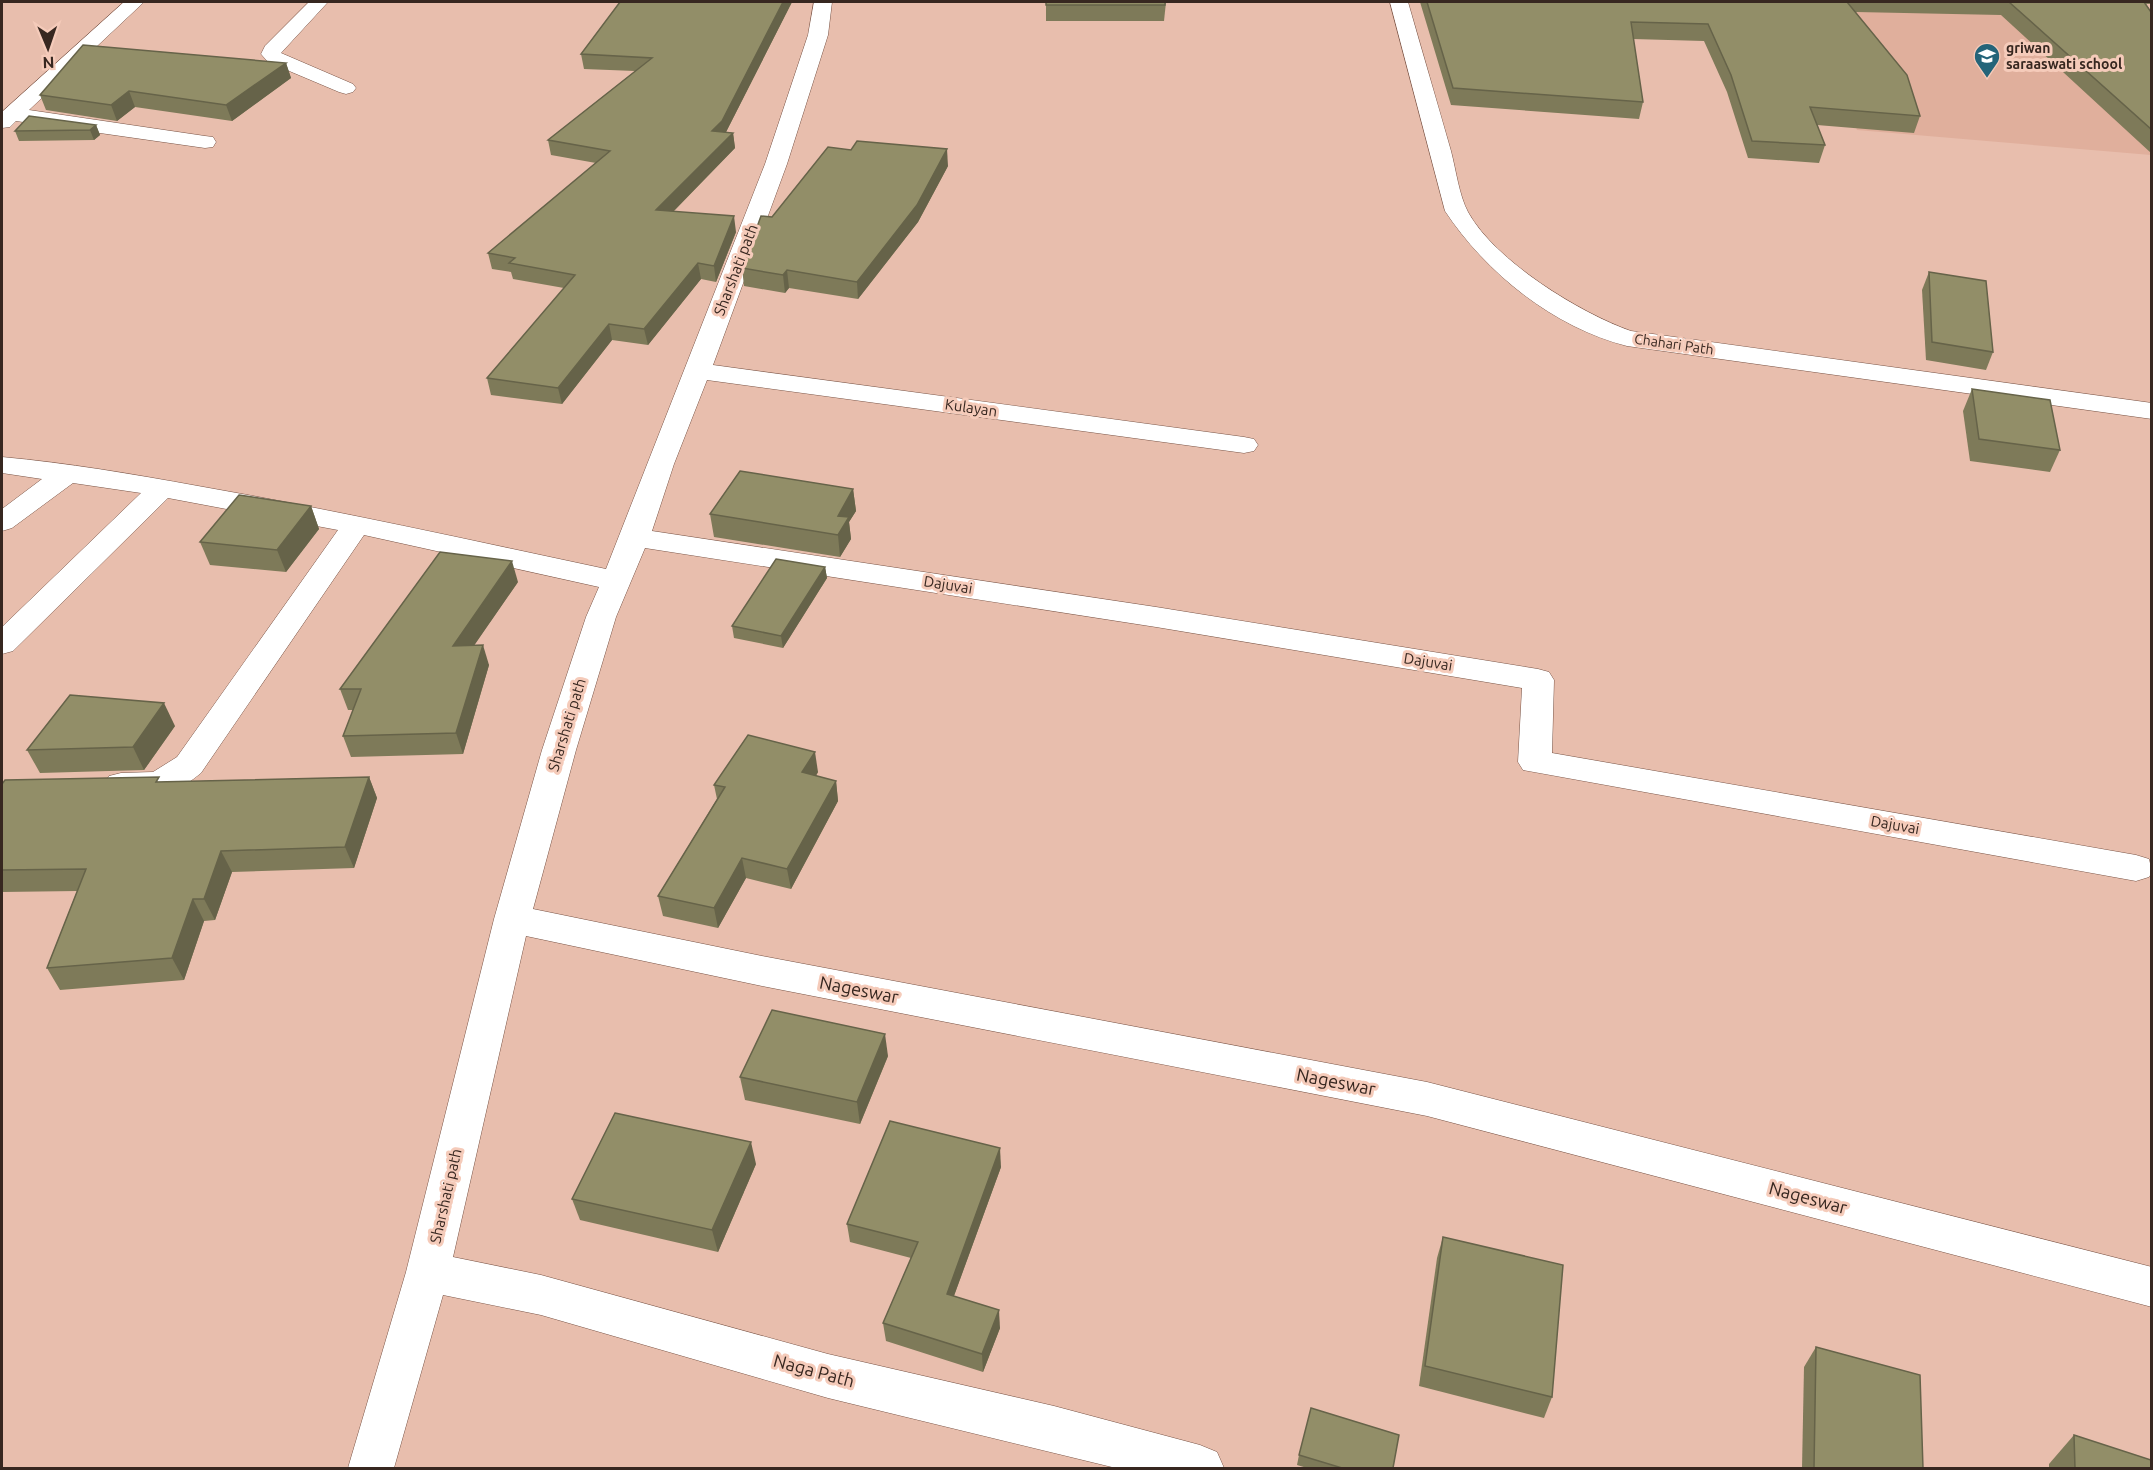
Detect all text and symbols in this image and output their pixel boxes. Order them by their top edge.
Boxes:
north arrow [18,18,78,78]
place label: griwan saraaswati school [2006,40,2122,72]
school or university icon: griwan saraaswati school [1972,41,2002,79]
text: N [42,54,55,72]
street label: Sharshati path [710,222,761,318]
street label: Chahari Path [1633,331,1715,357]
street label: Kulayan [944,395,998,420]
street label: Dajuvai [922,572,974,597]
street label: Dajuvai [1402,649,1454,674]
street label: Sharshati path [544,676,589,773]
street label: Dajuvai [1869,812,1921,837]
street label: Nageswar [818,972,901,1007]
street label: Nageswar [1295,1064,1378,1099]
street label: Sharshati path [426,1147,465,1245]
street label: Nageswar [1767,1177,1850,1217]
street label: Naga Path [772,1350,857,1390]

